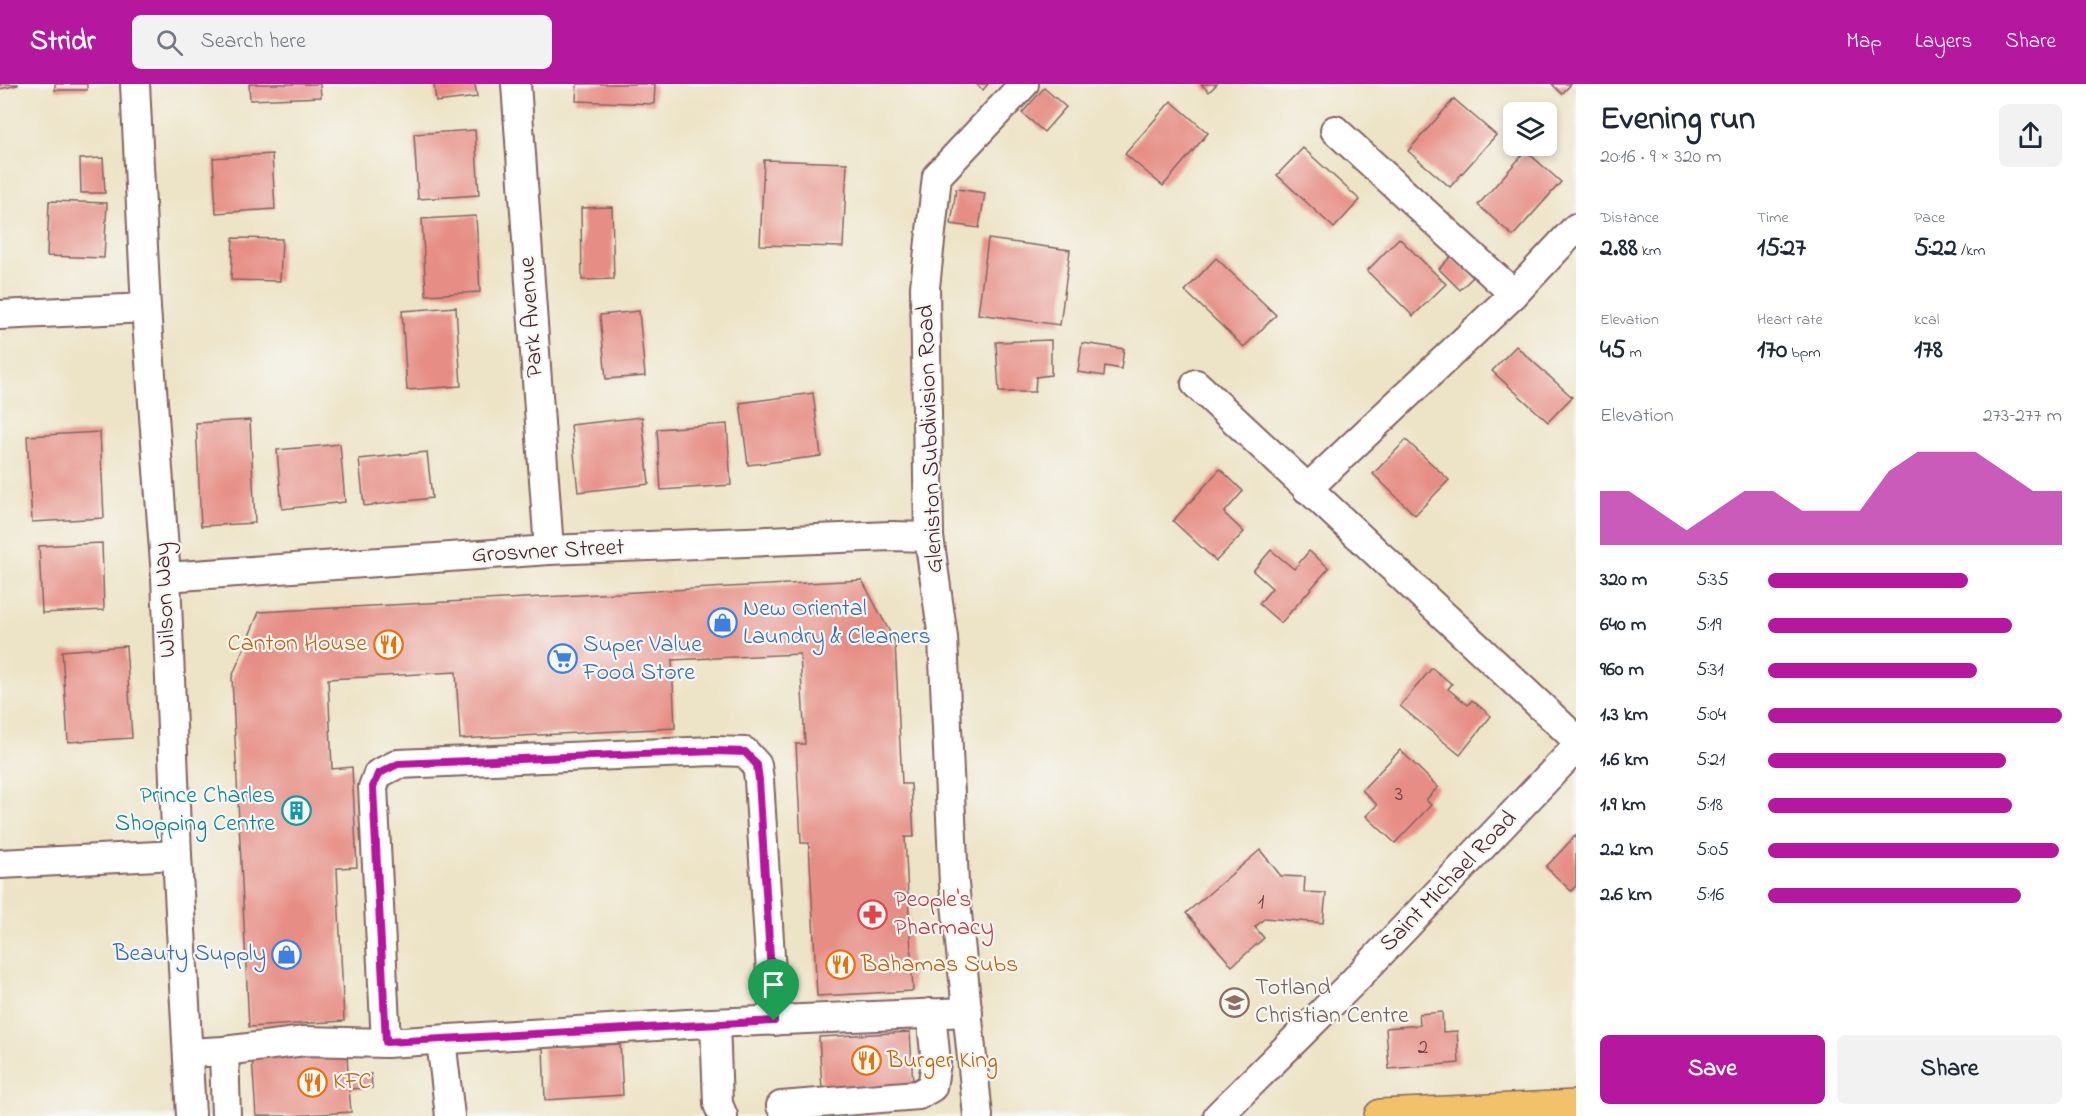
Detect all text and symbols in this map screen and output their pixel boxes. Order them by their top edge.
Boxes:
search box [132,15,552,69]
text: Stridr [30,22,96,63]
icon: search [153,26,186,59]
text: Search here [201,26,306,58]
text: Map [1846,27,1882,57]
text: Layers [1915,27,1972,57]
text: Share [2005,27,2056,57]
text: Evening run [1600,96,1755,144]
map controls [1503,102,1557,156]
button: layers [1503,102,1557,156]
button: share [1999,104,2062,167]
text: 20:16 · 9 × 320 m [1600,143,1722,172]
text: Distance [1600,206,1659,230]
text: Time [1757,206,1789,230]
text: Pace [1914,206,1945,230]
text: 2.88 [1600,230,1638,268]
text: 15:27 [1757,230,1806,268]
text: 5:22 [1914,230,1957,268]
text: km [1638,239,1661,263]
text: /km [1957,239,1985,263]
street label: Park Avenue [510,255,554,379]
street label: Gleniston Subdivision Road [909,304,953,574]
text: Elevation [1600,308,1659,332]
text: Heart rate [1757,308,1823,332]
text: kcal [1914,308,1939,332]
text: 45 [1600,332,1626,370]
text: 170 [1757,332,1787,370]
text: 178 [1914,332,1943,370]
text: m [1626,341,1642,365]
text: bpm [1787,341,1821,365]
text: Elevation [1600,402,1674,431]
text: 273–277 m [1983,402,2062,431]
street label: Grosvner Street [471,531,625,573]
street label: Wilson Way [145,541,187,659]
text: 320 m [1600,566,1647,595]
text: 5:35 [1696,566,1729,595]
place label: New Oriental Laundry & Cleaners [743,592,931,656]
shop icon: New Oriental Laundry & Cleaners [706,607,738,639]
text: 640 m [1600,611,1646,640]
text: 5:19 [1696,611,1722,640]
place label: Canton House [228,627,367,662]
restaurant icon: Canton House [372,628,404,660]
place label: Super Value Food Store [582,628,702,691]
supermarket icon: Super Value Food Store [546,643,578,675]
text: 960 m [1600,656,1644,685]
text: 5:31 [1696,656,1724,685]
text: 1.3 km [1600,701,1648,730]
text: 5:04 [1696,701,1726,730]
text: 1.6 km [1600,746,1649,775]
text: 5:21 [1696,746,1725,775]
place label: Prince Charles Shopping Centre [115,779,275,842]
house number: 3 [1395,780,1403,810]
text: 1.9 km [1600,791,1646,820]
text: 5:18 [1696,791,1723,820]
building icon: Prince Charles Shopping Centre [280,794,312,826]
street label: Saint Michael Road [1372,803,1526,961]
text: 2.2 km [1600,836,1653,865]
text: 5:05 [1696,836,1729,865]
text: 2.6 km [1600,881,1652,910]
text: 5:16 [1696,881,1724,910]
place label: People's Pharmacy [894,883,994,947]
house number: 1 [1258,888,1265,918]
pharmacy icon: People's Pharmacy [857,898,889,930]
place label: Beauty Supply [112,937,266,973]
shop icon: Beauty Supply [271,938,303,970]
place label: Bahamas Subs [860,948,1018,983]
restaurant icon: Bahamas Subs [824,949,856,981]
pin [748,959,799,1021]
icon: arrive [757,968,790,1001]
place label: Totland Christian Centre [1255,971,1409,1034]
school or university icon: Totland Christian Centre [1218,986,1250,1018]
house number: 2 [1418,1033,1428,1063]
button: Save [1600,1035,1825,1104]
button: Share [1837,1035,2062,1104]
place label: Burger King [886,1044,998,1079]
restaurant icon: Burger King [850,1045,882,1077]
place label: KFC [333,1065,371,1100]
restaurant icon: KFC [296,1066,328,1098]

